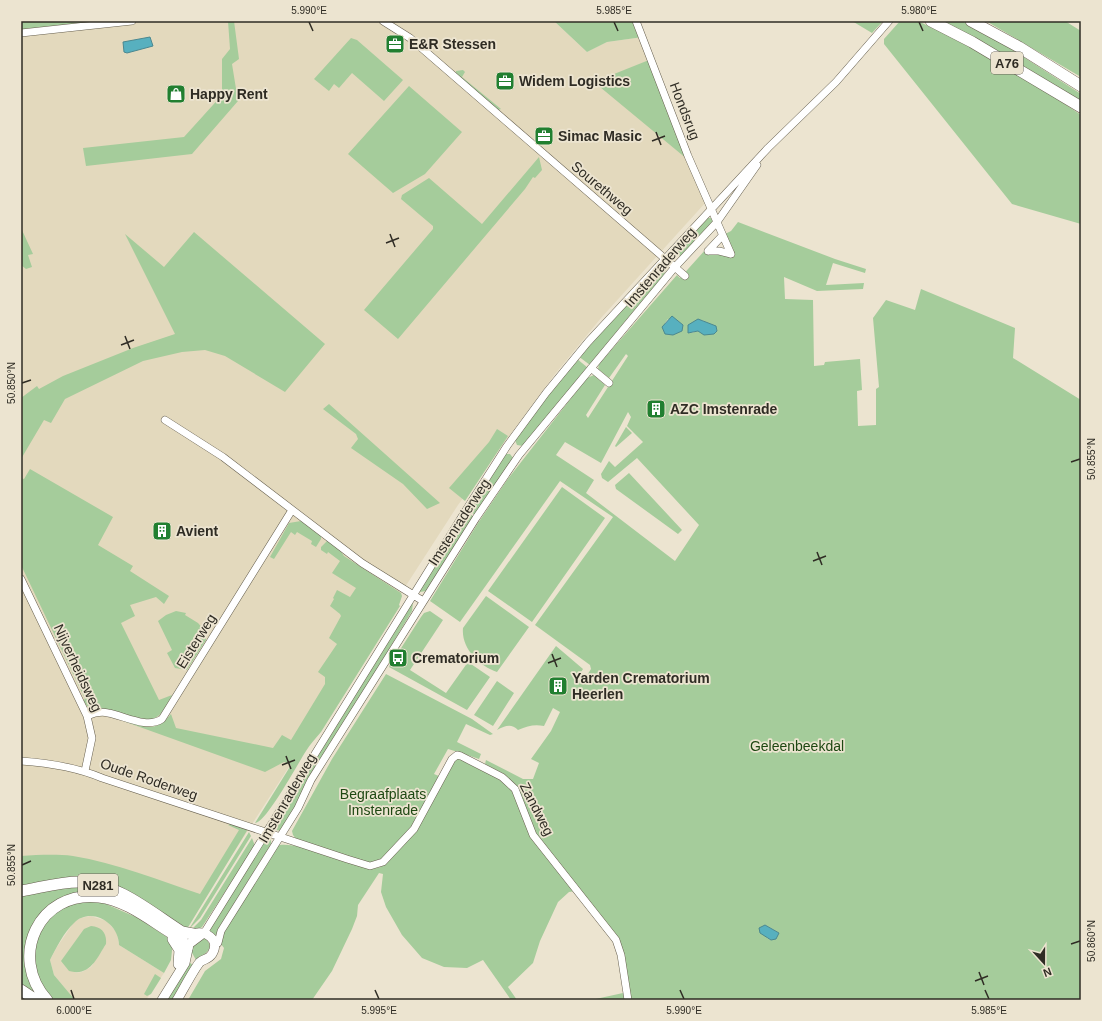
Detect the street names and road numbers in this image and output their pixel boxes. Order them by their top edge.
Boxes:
road number: A76 [991,52,1023,74]
street label: Hondsrug [667,80,703,142]
street label: Sourethweg [568,158,636,218]
street label: Imstenraderweg [621,224,699,310]
street label: Imstenraderweg [425,476,493,568]
street label: Eisterweg [173,611,219,671]
street label: Nijverheidsweg [51,622,105,714]
street label: Imstenraderweg [255,751,319,845]
street label: Oude Roderweg [98,755,200,803]
street label: Zandweg [517,780,557,838]
road number: N281 [78,874,118,896]

